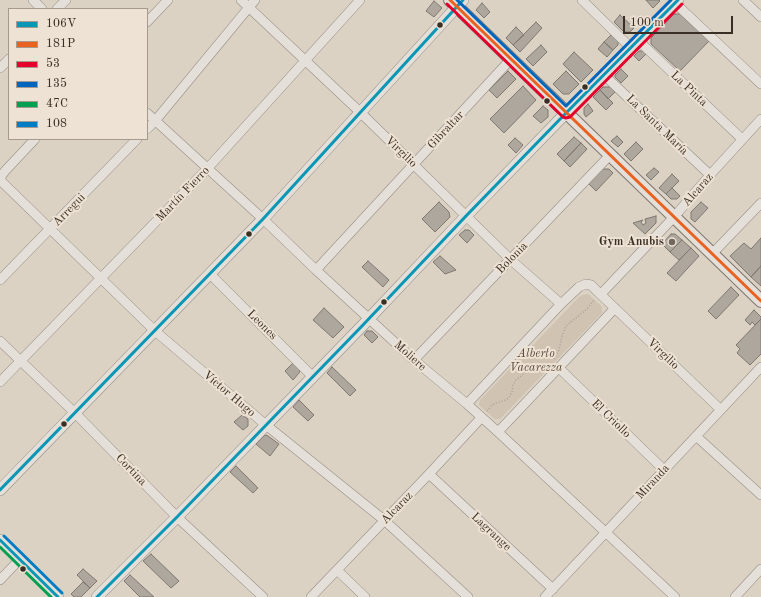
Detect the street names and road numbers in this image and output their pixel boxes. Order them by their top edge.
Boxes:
street label: La Pinta [668,68,710,110]
street label: La Santa María [623,92,691,158]
street label: Gibraltar [425,108,467,152]
street label: Virgilio [382,133,420,171]
street label: Martín Fierro [153,164,213,224]
street label: Alcaraz [680,170,716,210]
street label: Arregui [50,190,88,230]
street label: Bolonia [493,239,531,277]
street label: Leones [244,307,280,343]
street label: Virgilio [644,335,682,373]
street label: Moliere [391,338,429,374]
street label: Víctor Hugo [200,368,258,420]
street label: El Criollo [588,397,634,441]
street label: Cortina [112,451,150,489]
street label: Miranda [633,461,673,503]
street label: Alcaraz [378,489,416,527]
street label: Lagrange [468,510,514,554]

